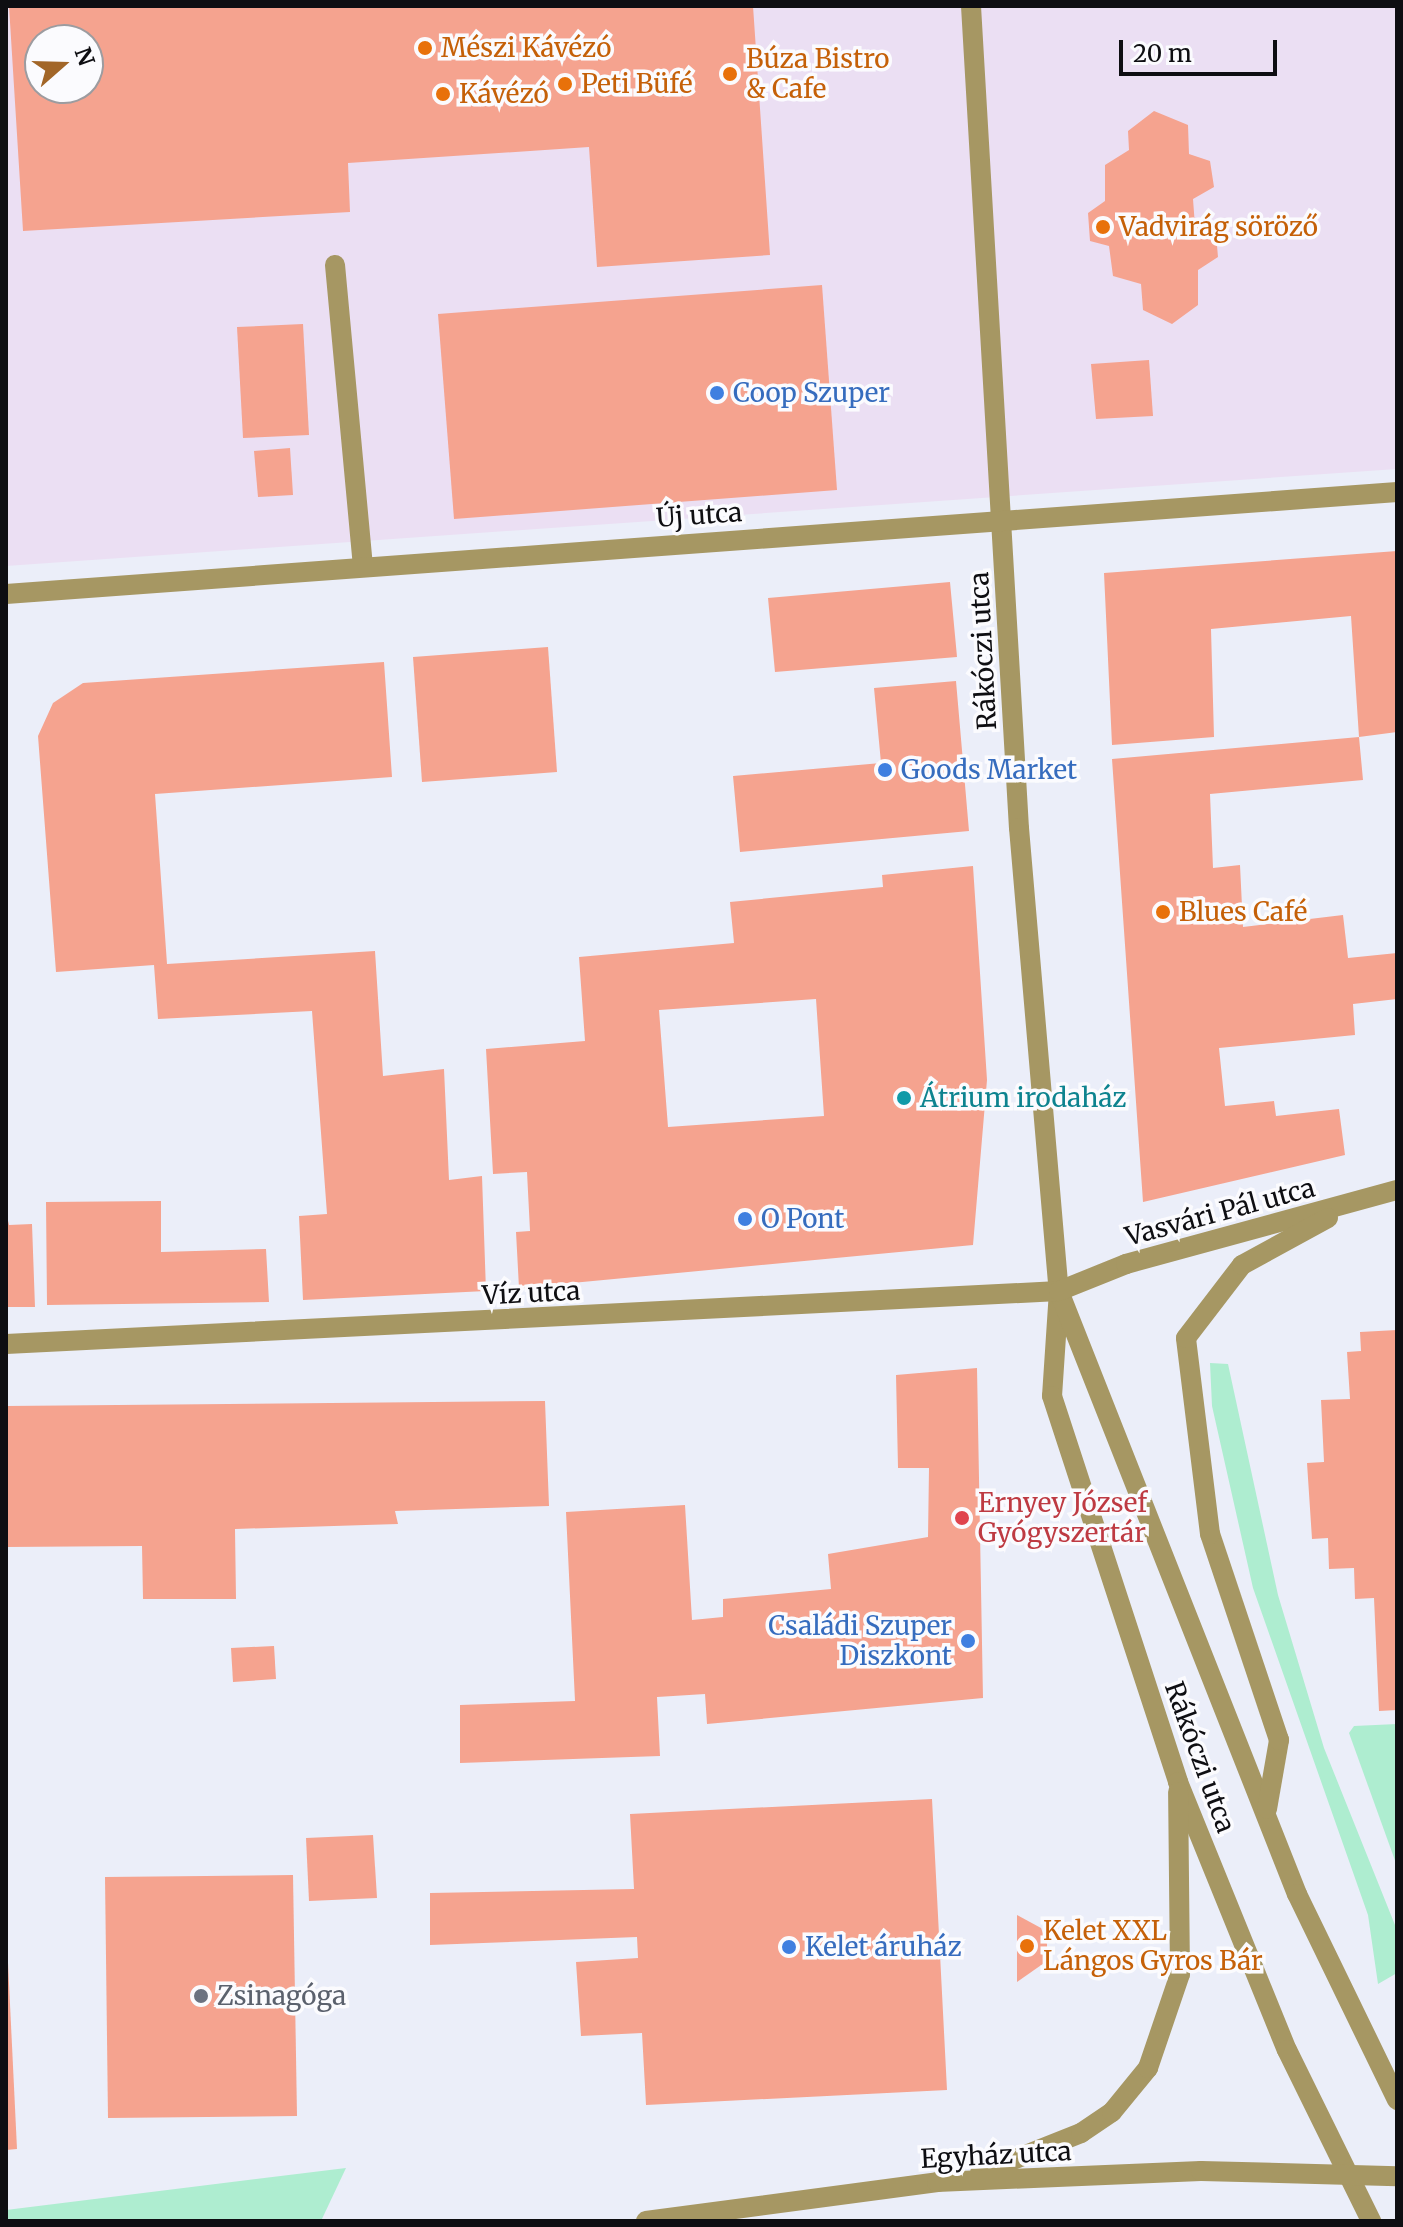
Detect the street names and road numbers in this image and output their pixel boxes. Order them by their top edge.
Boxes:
street label: Új utca [655,496,743,534]
street label: Rákóczi utca [963,571,1003,731]
street label: Vasvári Pál utca [1122,1172,1318,1252]
street label: Víz utca [481,1275,581,1311]
street label: Rákóczi utca [1158,1677,1242,1837]
street label: Egyház utca [920,2135,1072,2175]

